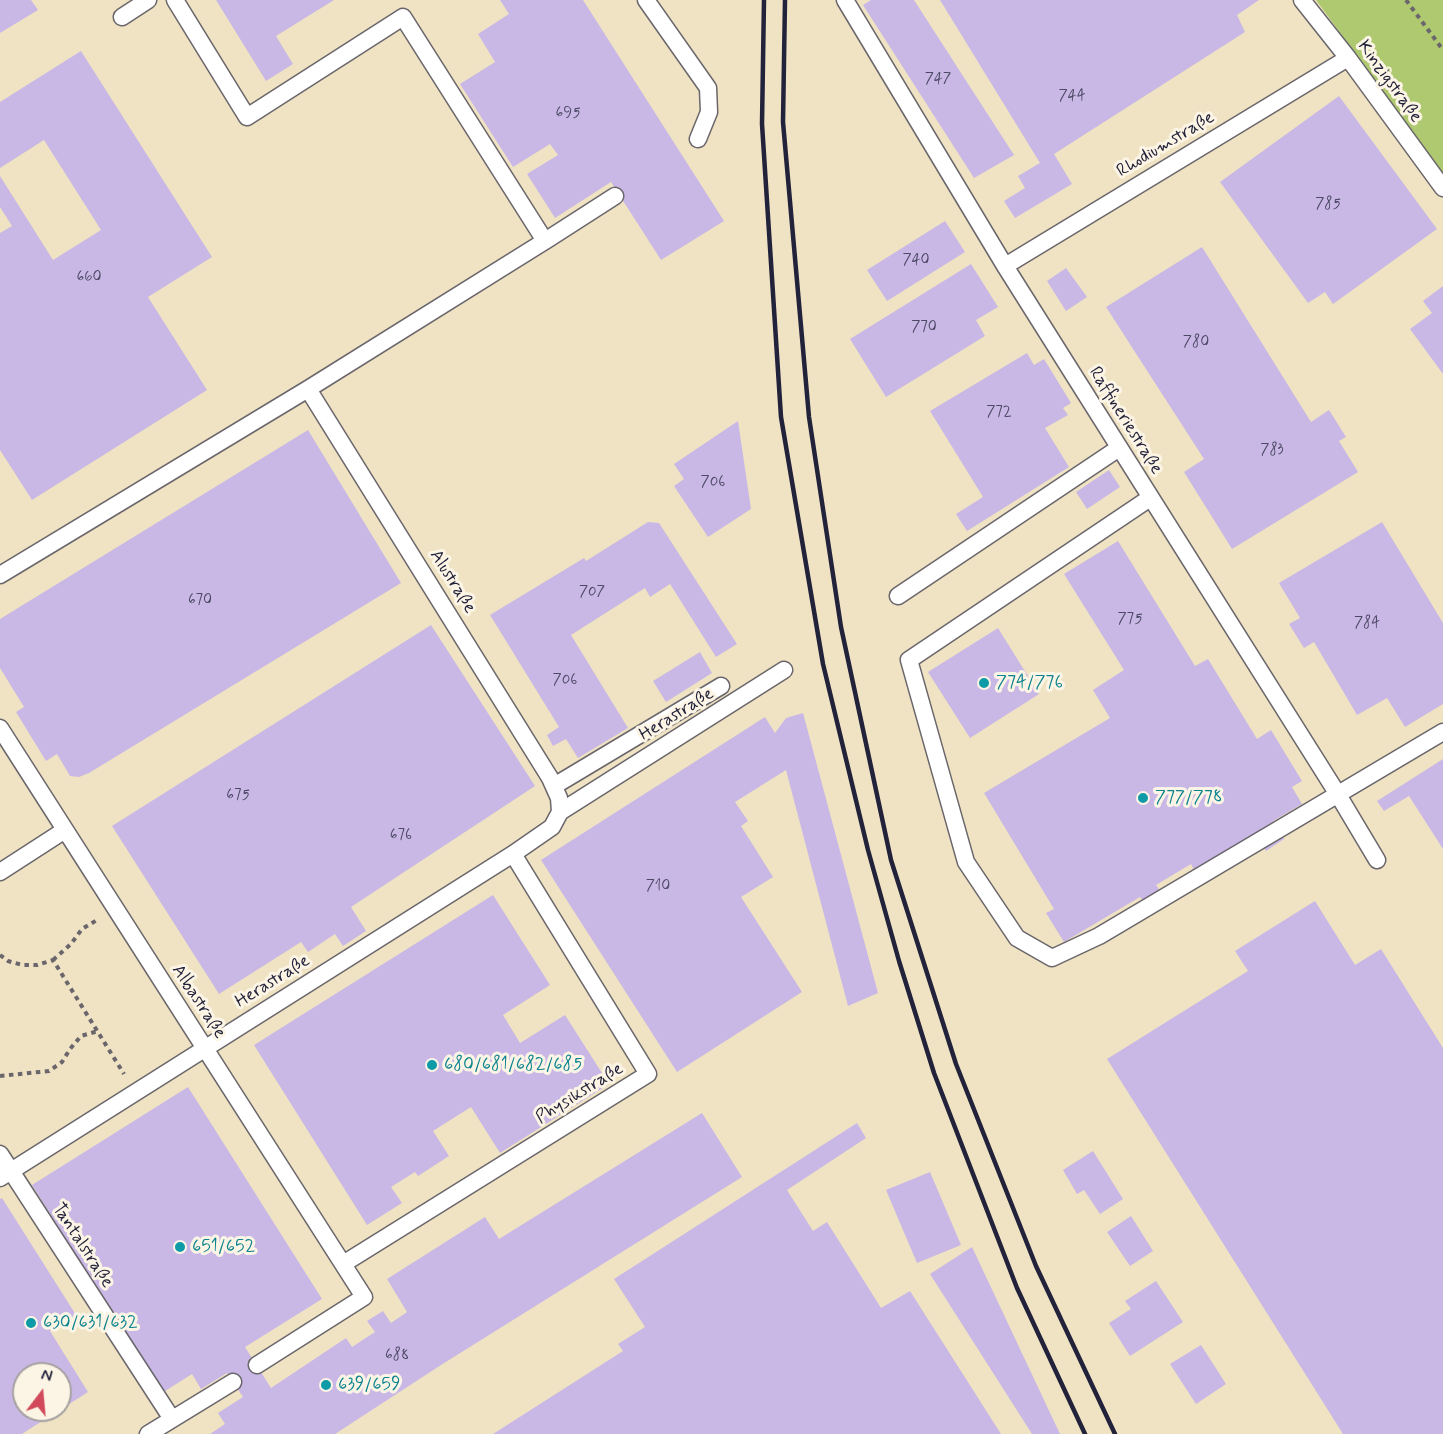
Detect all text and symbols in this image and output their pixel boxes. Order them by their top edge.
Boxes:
street label: Kinzigstraße [1352,37,1426,127]
house number: 747 [925,71,951,89]
house number: 744 [1058,88,1086,106]
house number: 695 [556,105,580,123]
street label: Rhodiumstraße [1113,107,1219,183]
house number: 785 [1315,196,1341,214]
house number: 740 [902,252,930,270]
house number: 660 [77,269,101,287]
house number: 770 [911,319,937,337]
house number: 780 [1183,334,1209,352]
street label: Raffineriestraße [1083,363,1167,479]
house number: 772 [986,404,1012,422]
house number: 783 [1260,442,1284,460]
house number: 706 [701,474,725,492]
street label: Alustraße [424,546,480,618]
house number: 707 [579,584,605,602]
house number: 670 [188,592,212,610]
house number: 775 [1118,611,1142,629]
house number: 784 [1354,615,1380,633]
house number: 706 [553,672,577,690]
place label: 774/776 [996,672,1063,694]
marker: 774/776 [977,676,991,690]
street label: Herastraße [636,684,718,746]
house number: 675 [226,787,250,805]
place label: 777/778 [1155,787,1223,809]
marker: 777/778 [1136,791,1150,805]
house number: 676 [390,827,412,845]
house number: 710 [646,878,670,896]
street label: Herastraße [232,951,314,1013]
street label: Albastraße [166,961,230,1043]
place label: 680/681/682/685 [444,1054,582,1076]
marker: 680/681/682/685 [425,1058,439,1072]
street label: Physikstraße [532,1059,628,1129]
street label: Tantalstraße [47,1200,117,1292]
place label: 651/652 [192,1236,255,1258]
marker: 651/652 [173,1240,187,1254]
place label: 630/631/632 [43,1312,138,1334]
marker: 630/631/632 [24,1316,38,1330]
house number: 688 [385,1347,409,1365]
north arrow [12,1362,72,1422]
text: N [39,1365,55,1388]
place label: 639/659 [338,1374,400,1396]
marker: 639/659 [319,1378,333,1392]

